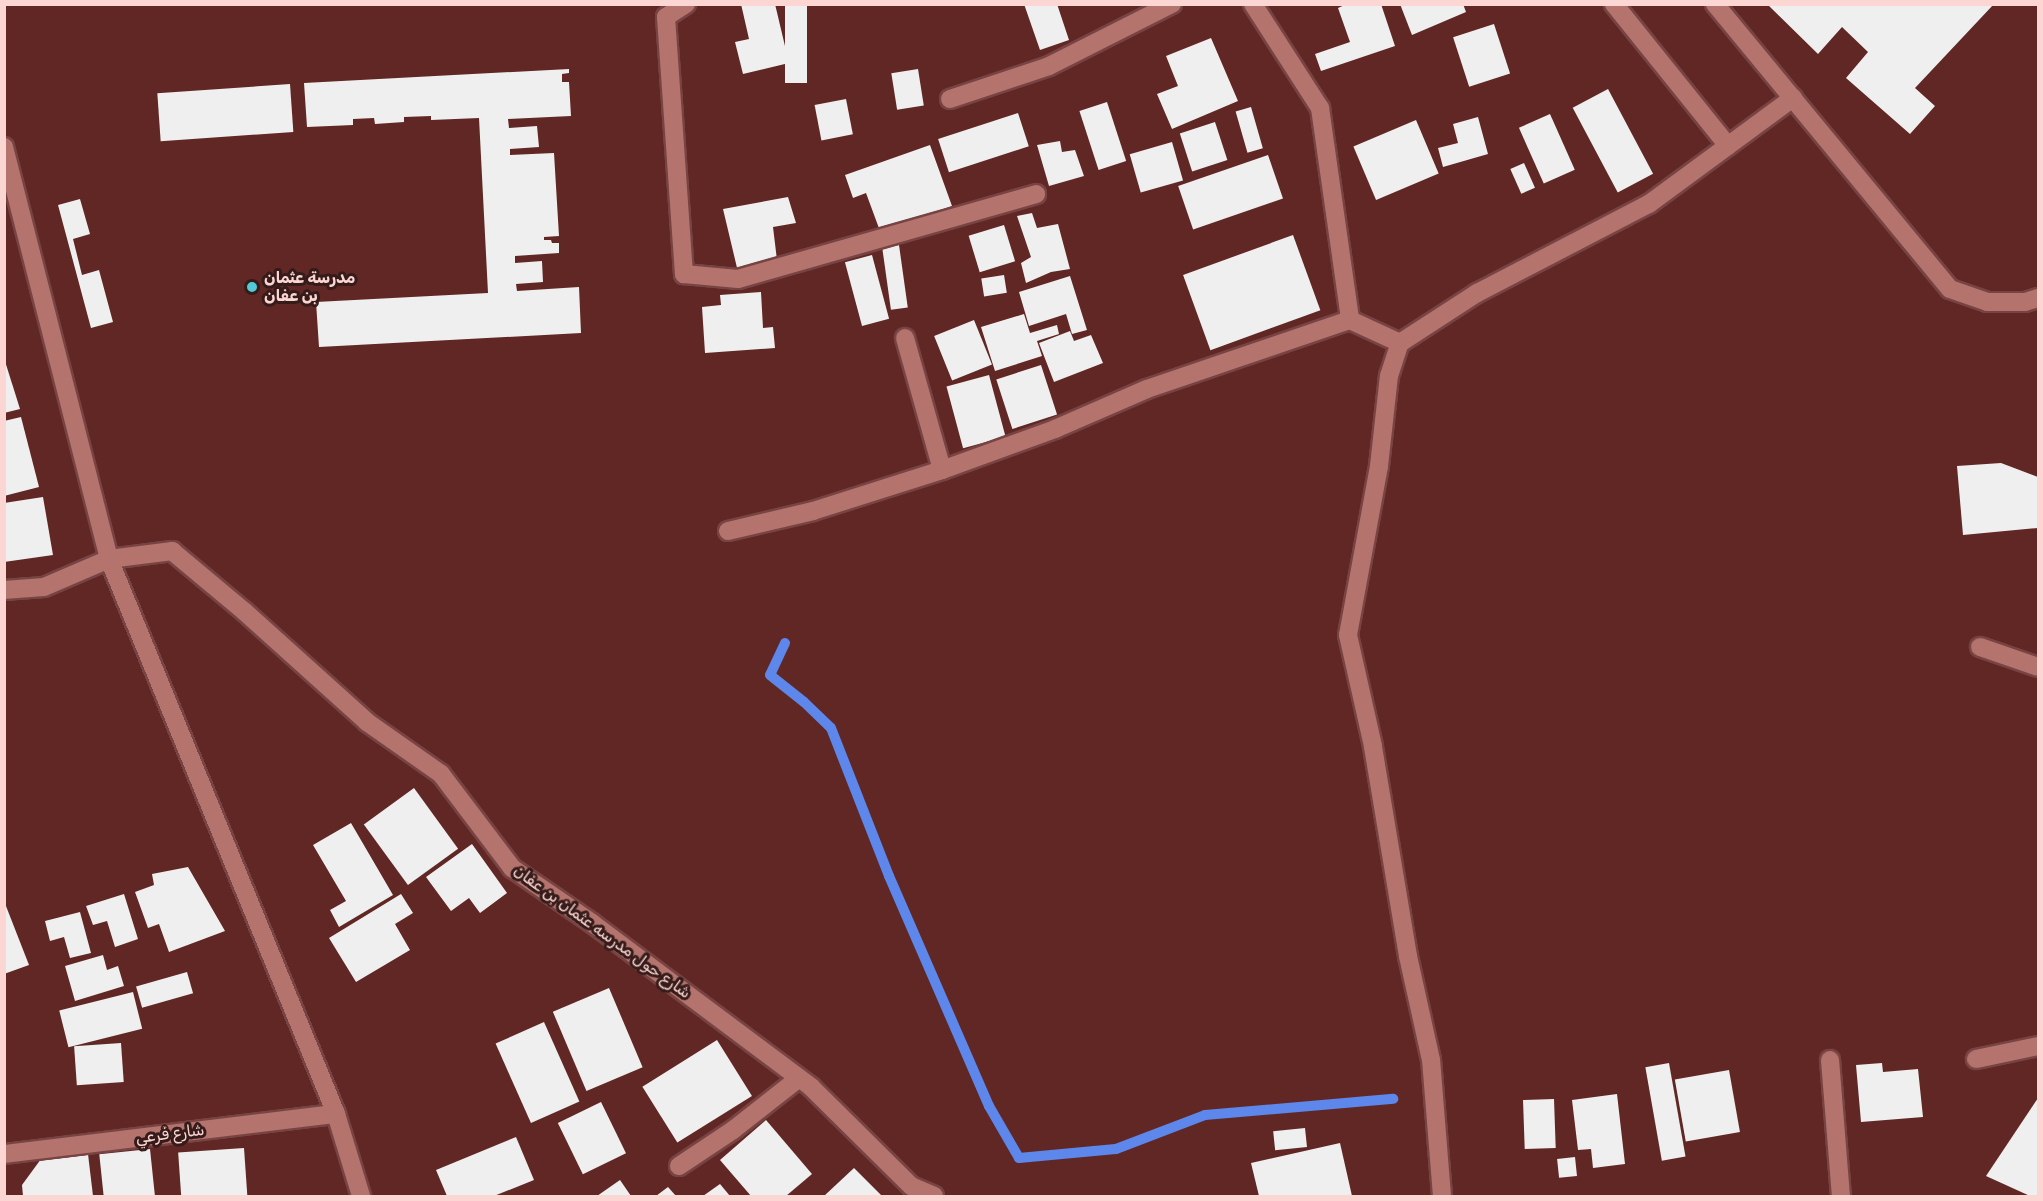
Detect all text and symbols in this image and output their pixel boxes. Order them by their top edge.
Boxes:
place label: مدرسة عثمان بن عفان [264,268,355,306]
marker: مدرسة عثمان بن عفان [245,280,259,294]
street label: شارع حول مدرسه عثمان بن عفان [510,861,694,1003]
street label: شارع فرعي [135,1120,205,1148]

